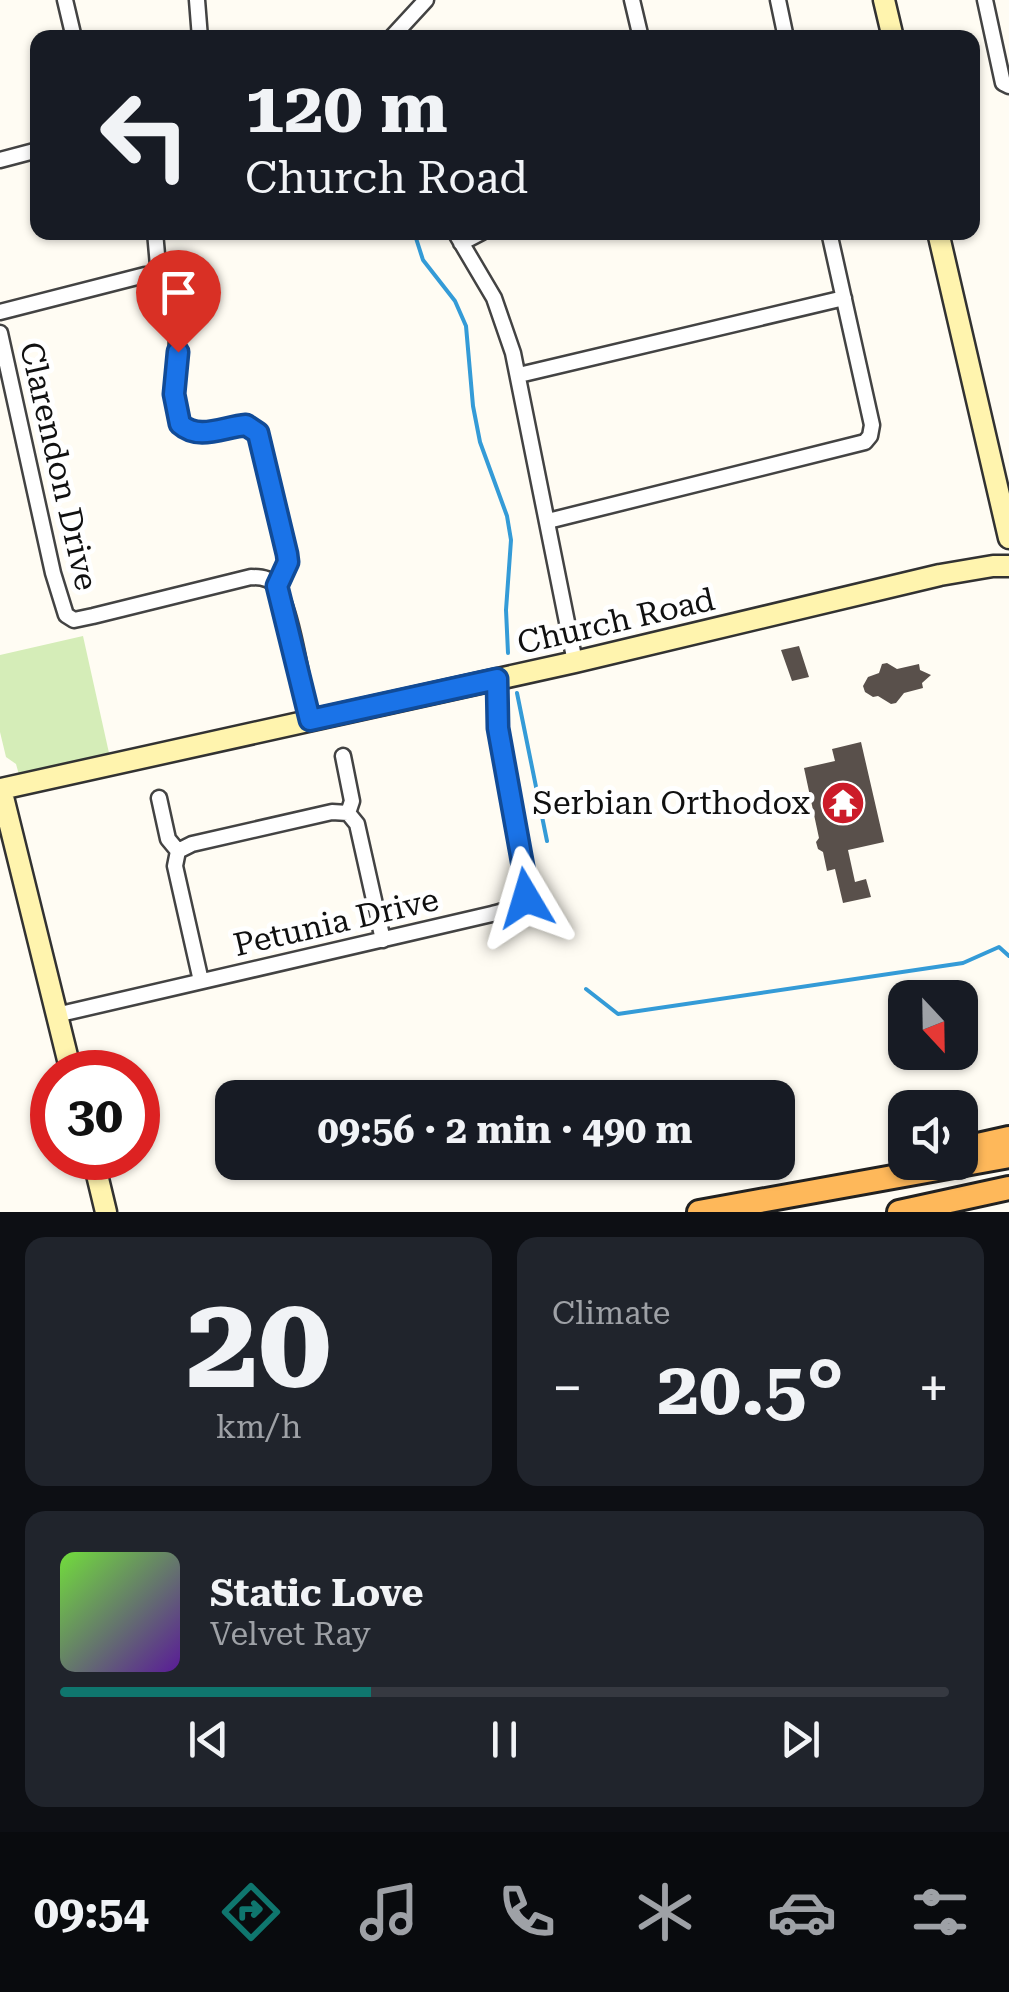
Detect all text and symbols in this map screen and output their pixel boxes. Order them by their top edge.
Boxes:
text: 120 m [245,67,448,149]
icon: left [80,70,210,200]
text: Church Road [245,151,528,204]
pin [136,250,221,353]
icon: arrive [151,265,206,320]
street label: Clarendon Drive [12,338,106,594]
street label: Church Road [514,580,718,662]
temple icon: Serbian Orthodox [820,780,866,826]
place label: Serbian Orthodox [533,784,811,822]
position arrow [474,846,578,950]
street label: Petunia Drive [230,880,442,964]
north arrow [888,980,978,1070]
map controls [888,980,978,1180]
speed limit sign: 30 [30,1050,160,1180]
button: sound [888,1090,978,1180]
text: 09:56 · 2 min · 490 m [318,1108,692,1152]
text: 20 [186,1266,331,1419]
text: Climate [552,1294,670,1332]
text: 20.5° [657,1344,844,1432]
text: − [552,1356,583,1420]
text: + [918,1356,949,1420]
text: km/h [216,1408,301,1446]
text: Static Love [210,1571,423,1615]
text: Velvet Ray [210,1615,371,1653]
icon: previous [181,1712,236,1767]
icon: pause [477,1712,532,1767]
icon: next [773,1712,828,1767]
icon: directions [216,1877,286,1947]
icon: music [354,1877,424,1947]
icon: phone [492,1877,562,1947]
icon: climate [630,1877,700,1947]
icon: car [767,1877,837,1947]
icon: filters [905,1877,975,1947]
text: 09:54 [34,1886,149,1939]

